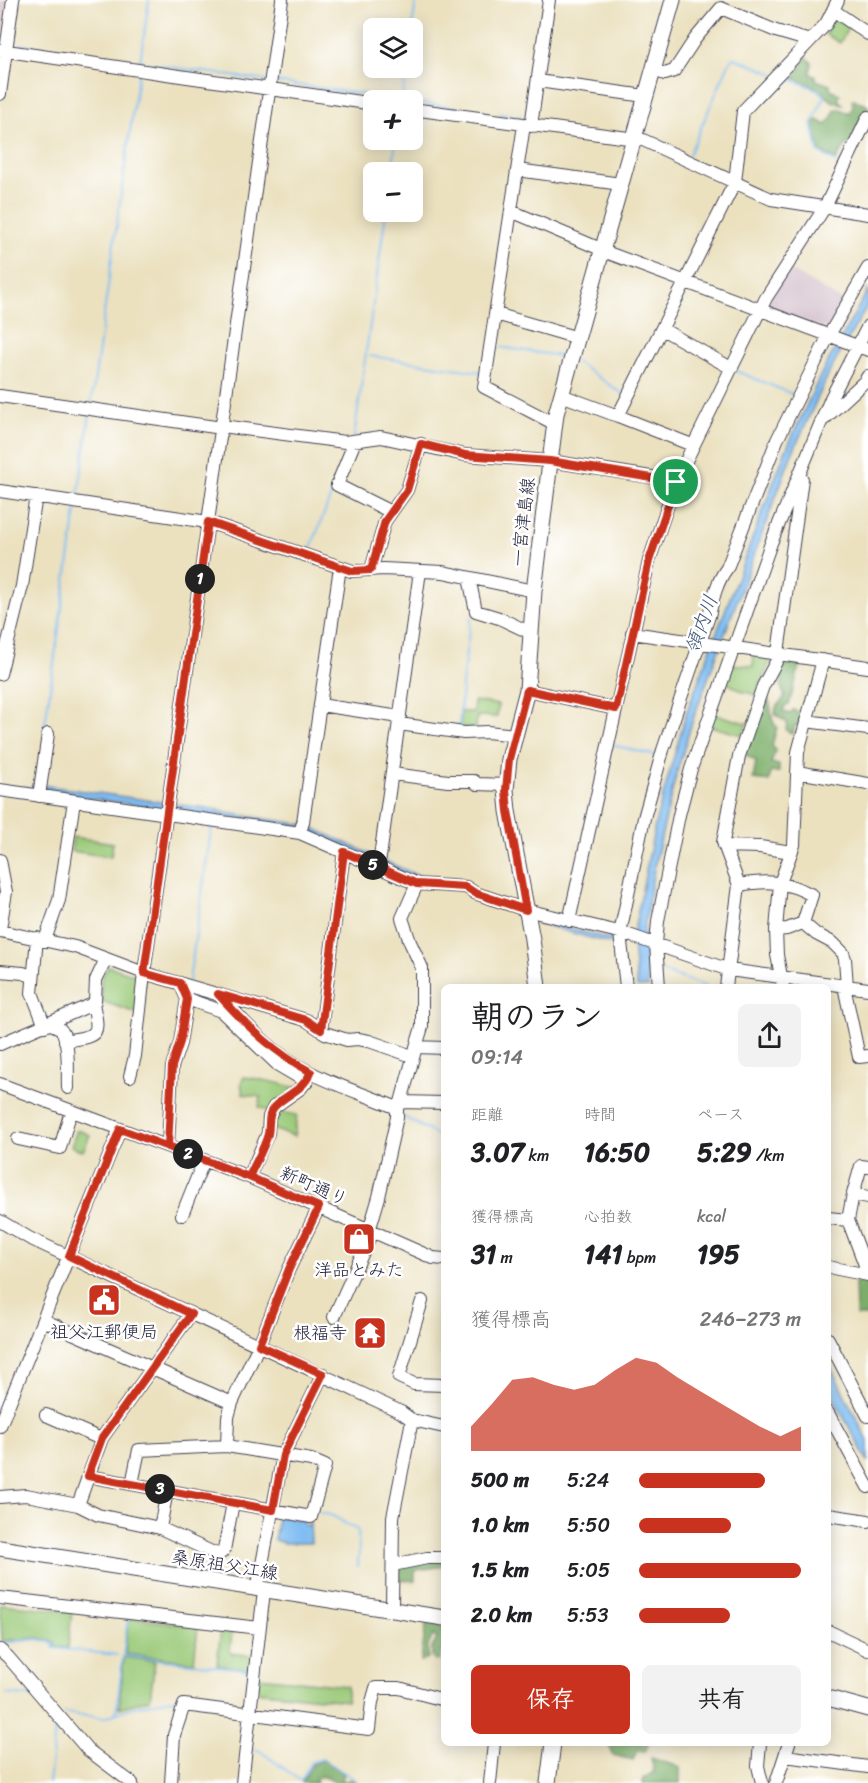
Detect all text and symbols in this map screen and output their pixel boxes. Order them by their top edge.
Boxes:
map controls [363,18,423,222]
button: layers [363,18,423,78]
button: + [363,90,423,150]
button: − [363,162,423,222]
pin [650,456,701,507]
icon: arrive [659,465,692,498]
street label: 一宮津島線 [502,475,544,569]
pin: 1 [185,564,215,594]
text: 1 [197,564,203,593]
water label: 領内川 [675,590,728,658]
pin: 5 [358,850,388,880]
text: 5 [368,850,378,879]
text: 朝のラン [471,988,603,1046]
button: share [738,1004,801,1067]
text: 09:14 [471,1040,523,1075]
text: 距離 [471,1100,503,1129]
text: 時間 [584,1100,616,1129]
text: ペース [697,1100,744,1129]
text: 3.07 [471,1129,524,1175]
text: 16:50 [584,1129,650,1175]
text: 5:29 [697,1129,752,1175]
pin: 2 [173,1139,203,1169]
text: 2 [183,1139,193,1168]
text: km [524,1141,549,1170]
text: /km [752,1141,785,1170]
street label: 新町通り [275,1157,353,1215]
text: 獲得標高 [471,1202,535,1231]
text: 心拍数 [584,1202,632,1231]
text: kcal [697,1202,726,1231]
shop icon: 洋品とみた [341,1221,377,1257]
text: 31 [471,1231,496,1277]
text: 141 [584,1231,623,1277]
text: 195 [697,1231,740,1277]
text: m [496,1243,513,1272]
text: bpm [623,1243,656,1272]
place label: 洋品とみた [314,1254,404,1286]
public building icon: 祖父江郵便局 [86,1282,122,1318]
text: 獲得標高 [471,1302,551,1337]
text: 246–273 m [700,1302,801,1337]
temple icon: 根福寺 [352,1315,388,1351]
place label: 祖父江郵便局 [50,1316,158,1348]
place label: 根福寺 [293,1317,347,1349]
text: 500 m [471,1463,529,1498]
text: 5:24 [567,1463,609,1498]
pin: 3 [145,1474,175,1504]
text: 3 [156,1474,164,1503]
text: 1.0 km [471,1508,529,1543]
text: 5:50 [567,1508,610,1543]
street label: 桑原祖父江線 [169,1541,281,1589]
text: 1.5 km [471,1553,529,1588]
text: 5:05 [567,1553,610,1588]
text: 2.0 km [471,1598,532,1633]
text: 5:53 [567,1598,608,1633]
button: 保存 [471,1665,630,1734]
button: 共有 [642,1665,801,1734]

